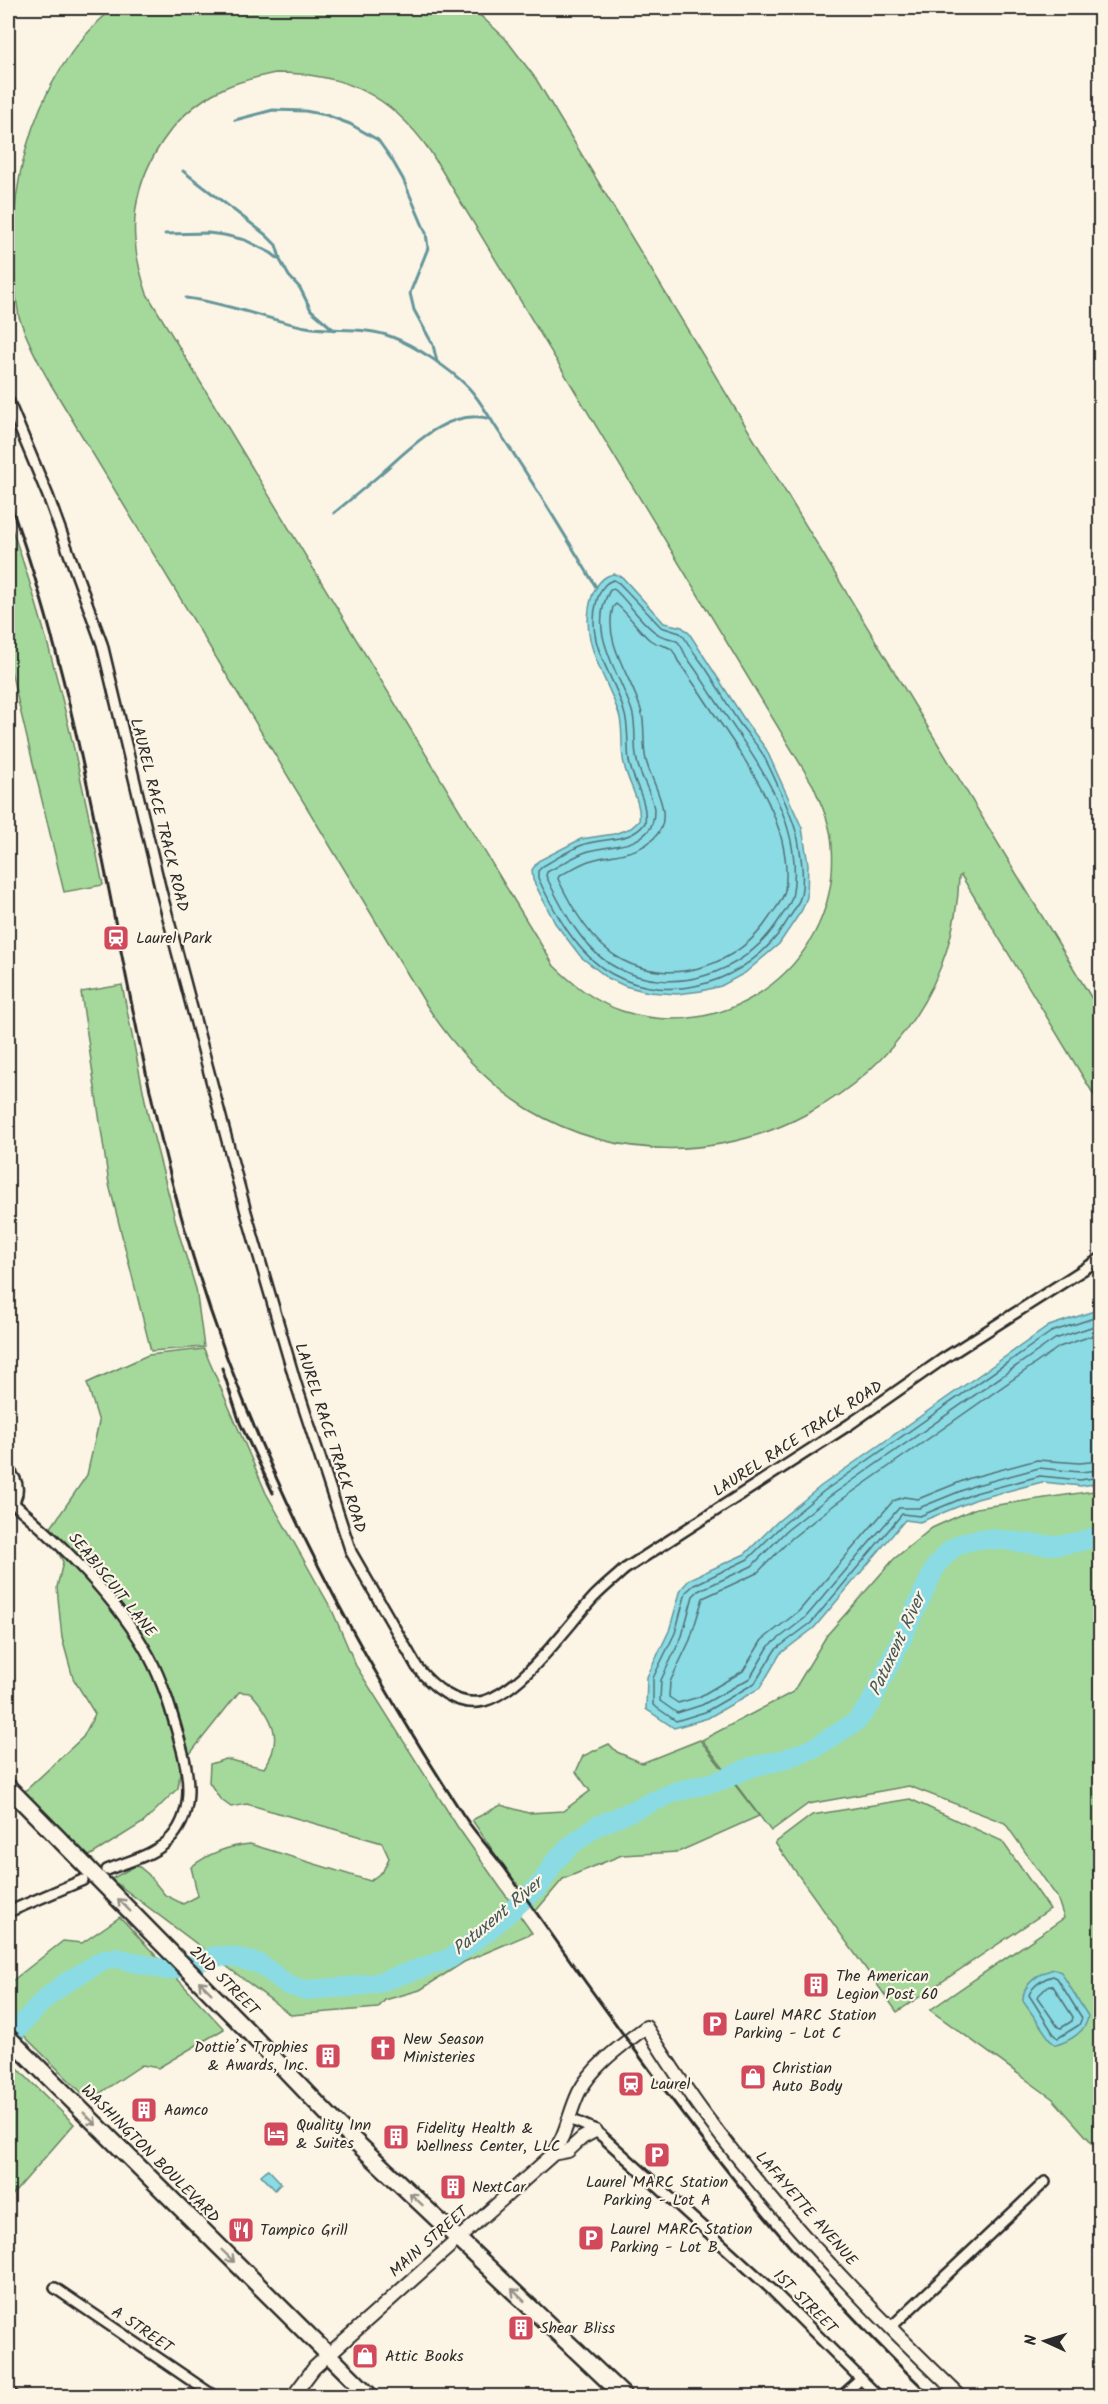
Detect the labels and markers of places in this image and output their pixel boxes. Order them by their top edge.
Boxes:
station icon: Laurel Park [101,923,131,953]
place label: Laurel Park [136,926,212,951]
place label: The American Legion Post 60 [836,1964,938,2007]
building icon: The American Legion Post 60 [801,1970,831,2000]
place label: Laurel MARC Station Parking - Lot C [734,2003,876,2046]
parking icon: Laurel MARC Station Parking - Lot C [700,2009,730,2039]
place label: New Season Ministeries [403,2027,484,2070]
church icon: New Season Ministeries [368,2033,398,2063]
place label: Dottie’s Trophies & Awards, Inc. [194,2035,308,2078]
building icon: Dottie’s Trophies & Awards, Inc. [313,2041,343,2071]
place label: Christian Auto Body [772,2056,843,2099]
shop icon: Christian Auto Body [738,2062,768,2092]
station icon: Laurel [616,2069,646,2099]
place label: Laurel [650,2072,690,2097]
building icon: Aamco [129,2095,159,2125]
place label: Aamco [164,2098,208,2123]
place label: Quality Inn & Suites [296,2113,371,2156]
place label: Fidelity Health & Wellness Center, LLC [416,2116,560,2159]
hotel icon: Quality Inn & Suites [261,2119,291,2149]
building icon: Fidelity Health & Wellness Center, LLC [381,2122,411,2152]
parking icon: Laurel MARC Station Parking - Lot A [642,2140,672,2170]
place label: Laurel MARC Station Parking - Lot A [586,2170,728,2213]
building icon: NextCar [438,2172,468,2202]
place label: NextCar [472,2175,527,2200]
restaurant icon: Tampico Grill [226,2215,256,2245]
place label: Laurel MARC Station Parking - Lot B [610,2217,752,2260]
place label: Tampico Grill [260,2218,348,2243]
parking icon: Laurel MARC Station Parking - Lot B [576,2223,606,2253]
building icon: Shear Bliss [506,2313,536,2343]
place label: Shear Bliss [540,2316,615,2341]
shop icon: Attic Books [350,2341,380,2371]
place label: Attic Books [385,2344,464,2369]

